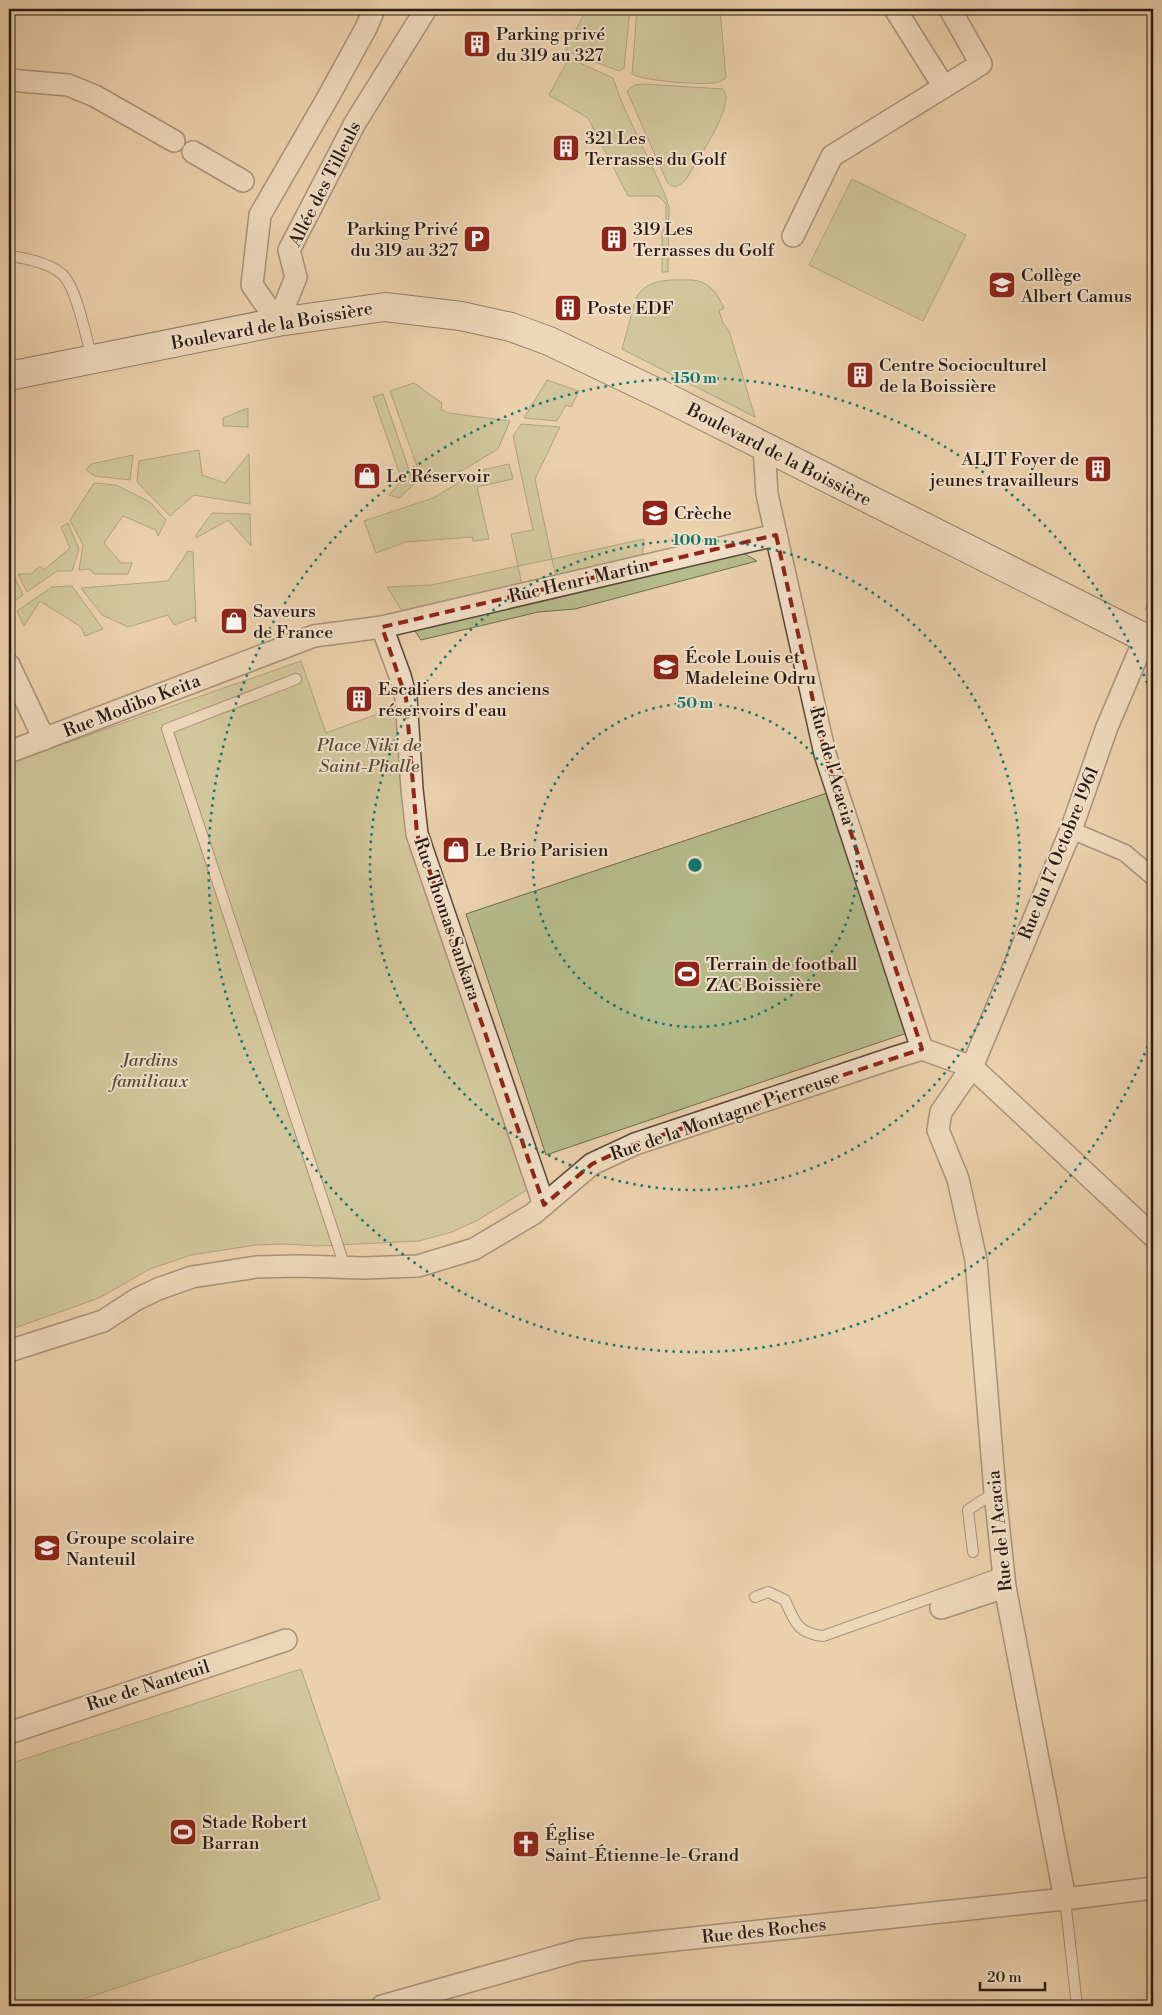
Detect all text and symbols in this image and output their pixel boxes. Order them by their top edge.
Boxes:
place label: Parking privé du 319 au 327 [496,23,605,67]
building icon: Parking privé du 319 au 327 [462,29,492,59]
street label: Allée des Tilleuls [283,117,367,251]
place label: 321 Les Terrasses du Golf [585,127,727,171]
building icon: 321 Les Terrasses du Golf [551,133,581,163]
place label: Parking Privé du 319 au 327 [347,218,458,262]
place label: 319 Les Terrasses du Golf [633,218,775,262]
parking icon: Parking Privé du 319 au 327 [462,224,492,254]
building icon: 319 Les Terrasses du Golf [599,224,629,254]
place label: Collège Albert Camus [1020,264,1132,308]
school or university icon: Collège Albert Camus [987,270,1017,300]
building icon: Poste EDF [553,293,583,323]
street label: Boulevard de la Boissière [168,297,375,355]
place label: Poste EDF [587,297,674,320]
place label: Centre Socioculturel de la Boissière [879,354,1048,398]
building icon: Centre Socioculturel de la Boissière [845,360,875,390]
text: 150 m [673,369,717,388]
street label: Boulevard de la Boissière [682,398,875,512]
place label: ALJT Foyer de jeunes travailleurs [929,448,1079,492]
building icon: ALJT Foyer de jeunes travailleurs [1083,454,1113,484]
shop icon: Le Réservoir [352,461,382,491]
place label: Le Réservoir [386,465,490,488]
school or university icon: Crèche [640,498,670,528]
place label: Crèche [674,502,732,525]
text: 100 m [673,531,718,550]
street label: Rue Henri Martin [506,554,652,608]
place label: Saveurs de France [253,600,333,644]
shop icon: Saveurs de France [219,606,249,636]
place label: École Louis et Madeleine Odru [685,646,817,690]
school or university icon: École Louis et Madeleine Odru [651,652,681,682]
street label: Rue Modibo Keita [60,669,205,743]
place label: Escaliers des anciens réservoirs d'eau [378,678,550,722]
building icon: Escaliers des anciens réservoirs d'eau [344,684,374,714]
text: 50 m [677,694,713,713]
street label: Rue de l'Acacia [804,704,860,829]
park label: Place Niki de Saint-Phalle [316,734,422,778]
street label: Rue du 17 Octobre 1961 [1014,762,1105,943]
street label: Rue Thomas Sankara [408,834,486,1005]
shop icon: Le Brio Parisien [441,835,471,865]
place label: Le Brio Parisien [475,839,609,862]
centre of rings [686,856,704,874]
place label: Terrain de football ZAC Boissière [706,953,858,997]
sports icon: Terrain de football ZAC Boissière [672,959,702,989]
park label: Jardins familiaux [107,1049,189,1093]
street label: Rue de la Montagne Pierreuse [607,1066,843,1166]
street label: Rue de l'Acacia [982,1468,1018,1593]
place label: Groupe scolaire Nanteuil [66,1527,195,1571]
school or university icon: Groupe scolaire Nanteuil [32,1533,62,1563]
street label: Rue de Nanteuil [83,1655,213,1717]
place label: Stade Robert Barran [201,1811,308,1855]
sports icon: Stade Robert Barran [168,1817,198,1847]
place label: Église Saint-Étienne-le-Grand [545,1823,740,1867]
church icon: Église Saint-Étienne-le-Grand [511,1829,541,1859]
street label: Rue des Roches [700,1913,828,1949]
scale bar [980,1960,1044,1992]
text: 20 m [987,1968,1022,1987]

